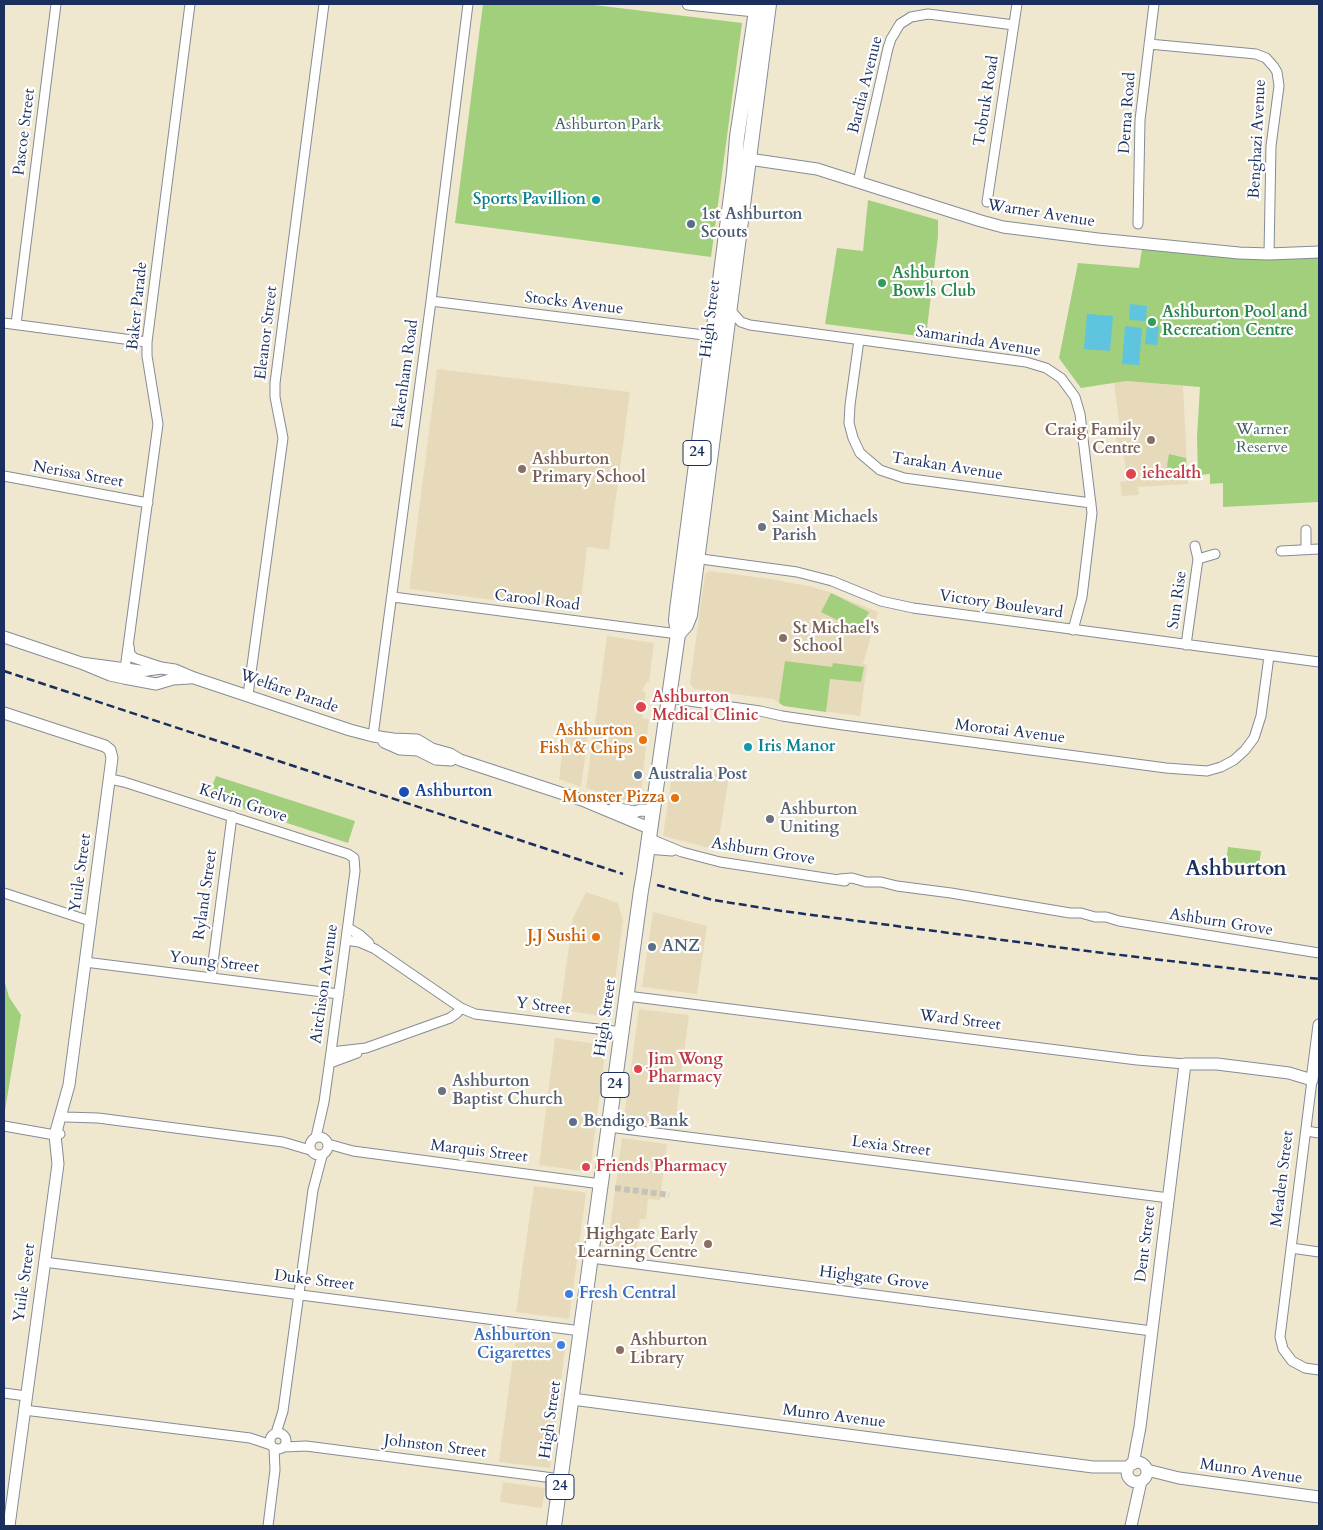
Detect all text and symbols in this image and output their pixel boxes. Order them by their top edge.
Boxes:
street label: Bardia Avenue [845,34,887,136]
street label: Tobruk Road [970,54,1004,148]
street label: Derna Road [1116,72,1140,154]
street label: Benghazi Avenue [1245,79,1271,199]
street label: Pascoe Street [10,87,40,177]
park label: Ashburton Park [555,115,661,135]
place label: Sports Pavillion [473,190,586,210]
marker: Sports Pavillion [590,194,602,206]
street label: Warner Avenue [986,196,1096,232]
place label: 1st Ashburton Scouts [701,205,803,243]
marker: 1st Ashburton Scouts [685,218,697,230]
street label: Baker Parade [124,261,152,351]
place label: Ashburton Bowls Club [892,264,976,302]
marker: Ashburton Bowls Club [876,277,888,289]
street label: High Street [697,279,725,359]
street label: Eleanor Street [252,285,282,381]
street label: Stocks Avenue [524,288,624,320]
place label: Ashburton Pool and Recreation Centre [1162,303,1308,341]
marker: Ashburton Pool and Recreation Centre [1146,316,1158,328]
street label: Fakenham Road [389,318,423,430]
street label: Samarinda Avenue [914,323,1042,361]
park label: Warner Reserve [1236,420,1288,458]
place label: Craig Family Centre [1045,421,1141,459]
marker: Craig Family Centre [1145,434,1157,446]
road number: 24 [683,440,711,466]
street label: Tarakan Avenue [890,449,1004,485]
place label: Ashburton Primary School [532,450,646,488]
street label: Nerissa Street [31,458,125,492]
marker: Ashburton Primary School [516,463,528,475]
place label: iehealth [1142,464,1201,484]
marker: iehealth [1124,467,1138,481]
place label: Saint Michaels Parish [772,508,878,546]
marker: Saint Michaels Parish [756,521,768,533]
street label: Sun Rise [1164,570,1192,630]
street label: Carool Road [493,586,581,616]
street label: Victory Boulevard [938,587,1064,623]
place label: St Michael's School [793,619,879,657]
marker: St Michael's School [777,632,789,644]
street label: Welfare Parade [237,666,341,718]
place label: Ashburton Medical Clinic [652,688,758,726]
marker: Ashburton Medical Clinic [634,700,648,714]
street label: Morotai Avenue [954,716,1066,748]
place label: Ashburton Fish & Chips [539,721,633,759]
marker: Ashburton Fish & Chips [637,734,649,746]
place label: Iris Manor [758,737,835,757]
marker: Iris Manor [742,741,754,753]
place label: Australia Post [648,765,747,785]
marker: Australia Post [632,769,644,781]
street label: Kelvin Grove [196,781,290,827]
place label: Ashburton [415,782,492,802]
marker: Ashburton [397,785,411,799]
place label: Monster Pizza [562,788,665,808]
marker: Monster Pizza [669,792,681,804]
place label: Ashburton Uniting [780,800,857,838]
marker: Ashburton Uniting [764,813,776,825]
street label: Yuile Street [66,832,96,914]
street label: Ashburn Grove [710,834,816,870]
street label: Ryland Street [190,849,222,941]
district label: Ashburton [1185,857,1287,883]
street label: Ashburn Grove [1168,905,1274,941]
street label: Aitchison Avenue [307,923,343,1045]
place label: J.J Sushi [527,927,586,947]
marker: J.J Sushi [590,931,602,943]
place label: ANZ [662,937,700,957]
marker: ANZ [646,941,658,953]
street label: Young Street [168,948,260,978]
street label: High Street [591,978,621,1058]
street label: Y Street [515,994,571,1020]
street label: Ward Street [918,1006,1002,1036]
place label: Jim Wong Pharmacy [648,1050,723,1088]
marker: Jim Wong Pharmacy [632,1063,644,1075]
place label: Ashburton Baptist Church [452,1072,563,1110]
road number: 24 [601,1072,629,1098]
marker: Ashburton Baptist Church [436,1085,448,1097]
place label: Bendigo Bank [583,1112,689,1132]
marker: Bendigo Bank [567,1116,579,1128]
street label: Meaden Street [1268,1130,1298,1228]
street label: Lexia Street [851,1133,931,1161]
street label: Marquis Street [429,1137,529,1167]
place label: Friends Pharmacy [596,1157,727,1177]
marker: Friends Pharmacy [580,1161,592,1173]
street label: Dent Street [1132,1205,1160,1283]
place label: Highgate Early Learning Centre [577,1225,698,1263]
marker: Highgate Early Learning Centre [702,1238,714,1250]
street label: Yuile Street [10,1242,40,1324]
street label: Highgate Grove [818,1263,930,1295]
street label: Duke Street [273,1267,355,1295]
place label: Fresh Central [579,1284,676,1304]
marker: Fresh Central [563,1288,575,1300]
place label: Ashburton Cigarettes [474,1326,551,1364]
place label: Ashburton Library [630,1331,707,1369]
marker: Ashburton Cigarettes [555,1339,567,1351]
marker: Ashburton Library [614,1344,626,1356]
street label: High Street [536,1380,566,1460]
street label: Munro Avenue [781,1401,887,1433]
street label: Johnston Street [383,1431,487,1463]
street label: Munro Avenue [1198,1455,1304,1489]
road number: 24 [546,1474,574,1500]

